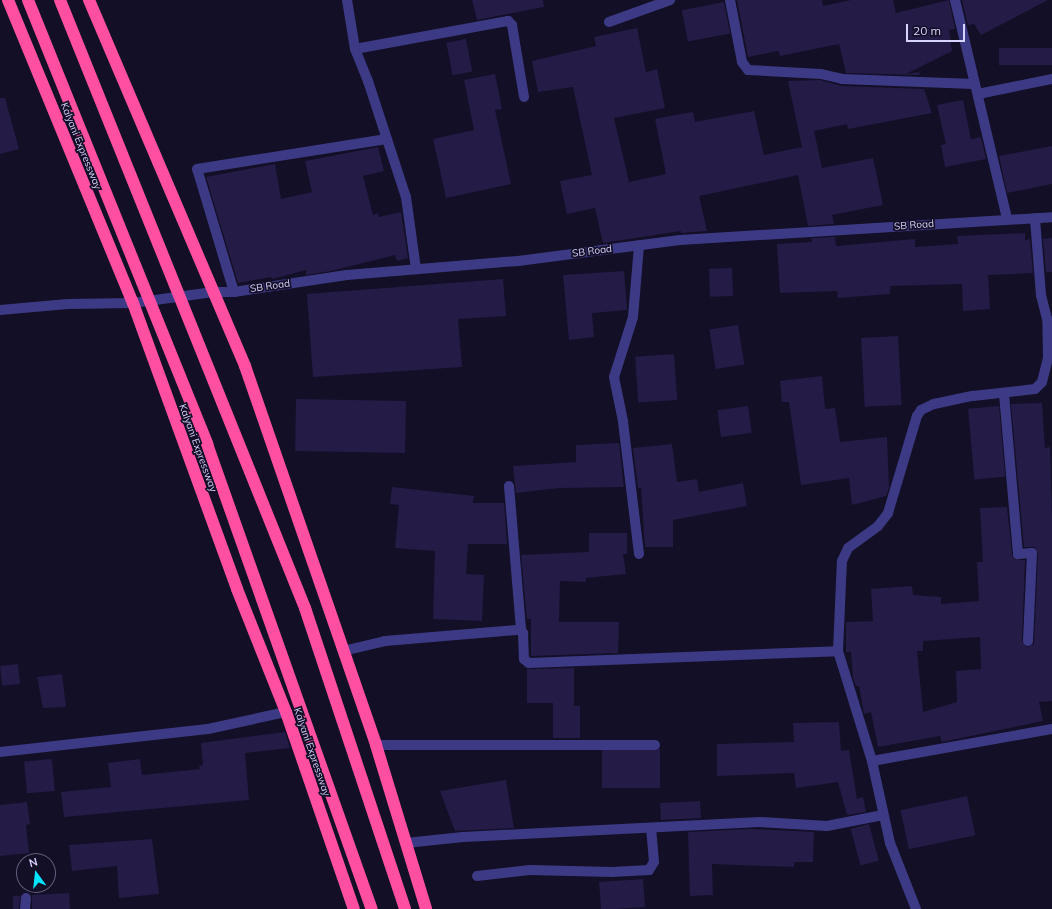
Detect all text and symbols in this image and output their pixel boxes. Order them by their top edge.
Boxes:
scale bar [908,16,967,42]
text: 20 m [913,23,941,38]
street label: Kalyani Expressway [58,101,104,191]
street label: SB Road [894,218,934,232]
street label: SB Road [571,243,613,259]
street label: SB Road [249,277,291,295]
street label: Kalyani Expressway [177,402,219,494]
street label: Kalyani Expressway [291,706,333,798]
north arrow [16,853,56,893]
text: N [27,855,39,870]

